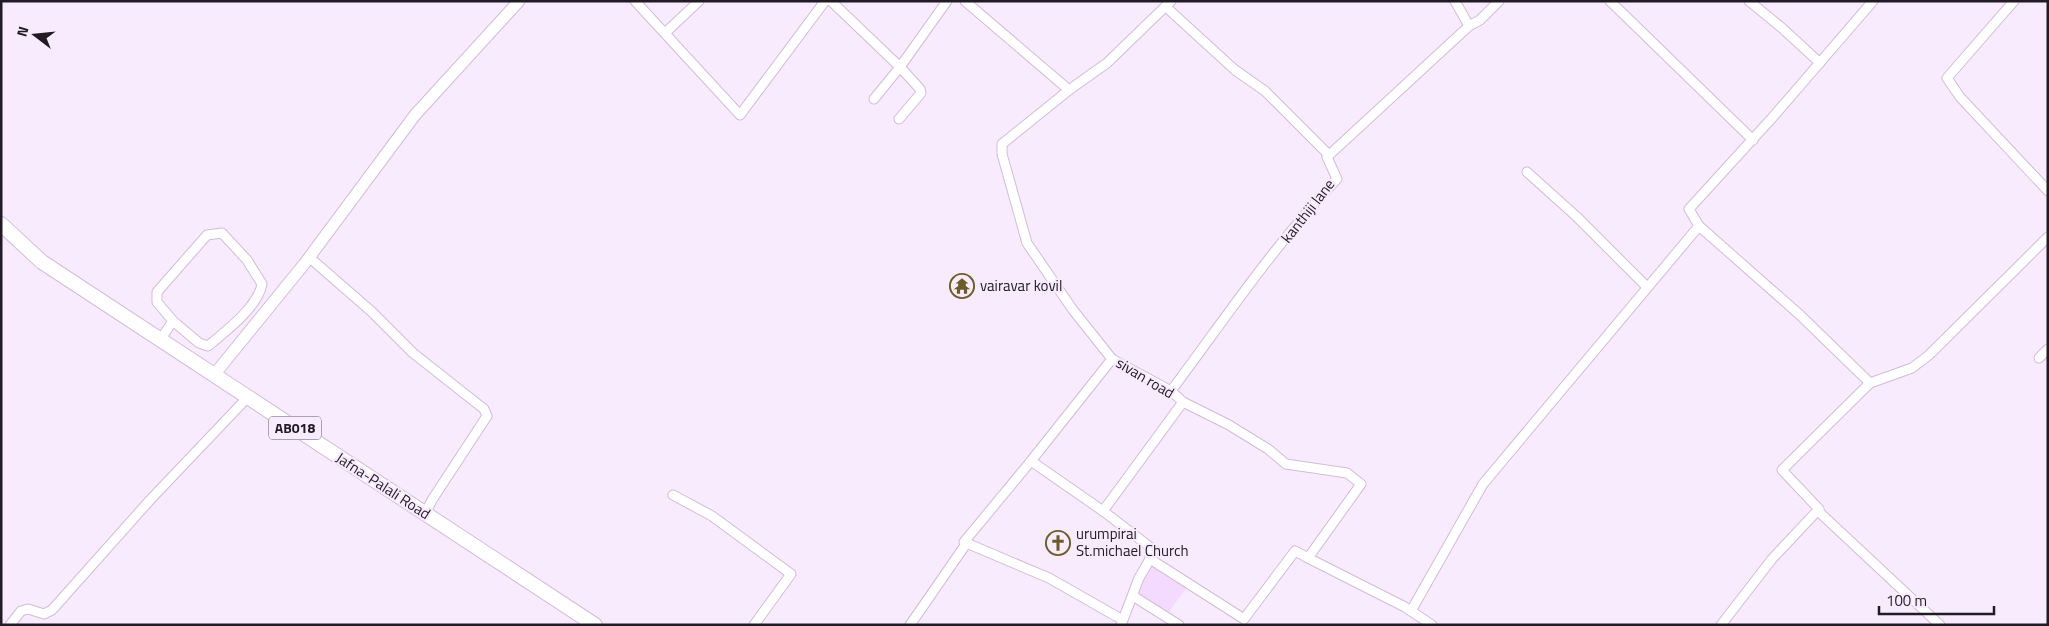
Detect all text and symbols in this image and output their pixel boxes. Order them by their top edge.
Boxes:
north arrow [10,10,60,60]
text: N [11,24,33,39]
street label: kanthiji lane [1275,174,1340,248]
temple icon: vairavar kovil [949,273,975,299]
place label: vairavar kovil [980,274,1062,297]
street label: sivan road [1112,351,1179,404]
road number: AB018 [269,416,321,439]
street label: Jafna-Palali Road [331,446,435,525]
place label: urumpirai St.michael Church [1076,522,1189,562]
church icon: urumpirai St.michael Church [1045,530,1071,556]
scale bar [1879,584,1994,616]
text: 100 m [1886,589,1927,612]

